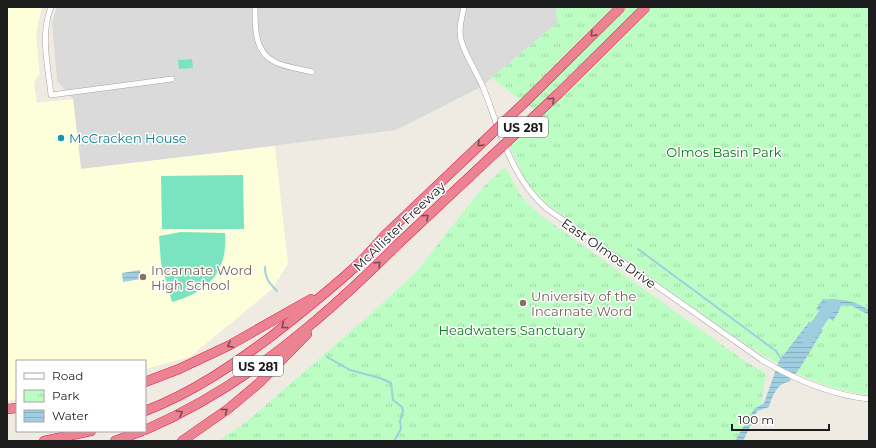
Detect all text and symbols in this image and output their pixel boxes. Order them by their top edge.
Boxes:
one-way arrow [590,29,598,37]
one-way arrow [547,97,555,105]
road number: US 281 [498,117,548,137]
place label: McCracken House [69,130,187,146]
marker: McCracken House [56,133,66,143]
one-way arrow [477,139,485,147]
park label: Olmos Basin Park [666,144,782,160]
street label: McAllister Freeway [350,177,449,274]
one-way arrow [421,214,429,222]
street label: East Olmos Drive [559,214,659,292]
one-way arrow [373,261,381,269]
place label: Incarnate Word High School [151,262,252,293]
marker: Incarnate Word High School [138,272,148,282]
place label: University of the Incarnate Word [531,288,636,319]
marker: University of the Incarnate Word [518,298,528,308]
one-way arrow [282,321,289,328]
park label: Headwaters Sanctuary [438,322,586,338]
one-way arrow [226,341,234,348]
road number: US 281 [233,356,283,376]
legend [16,360,146,432]
text: Road [52,368,83,383]
text: Park [52,388,80,403]
scale bar [732,406,829,432]
text: Water [52,408,89,423]
one-way arrow [221,408,228,416]
one-way arrow [176,411,184,418]
text: 100 m [738,412,774,427]

